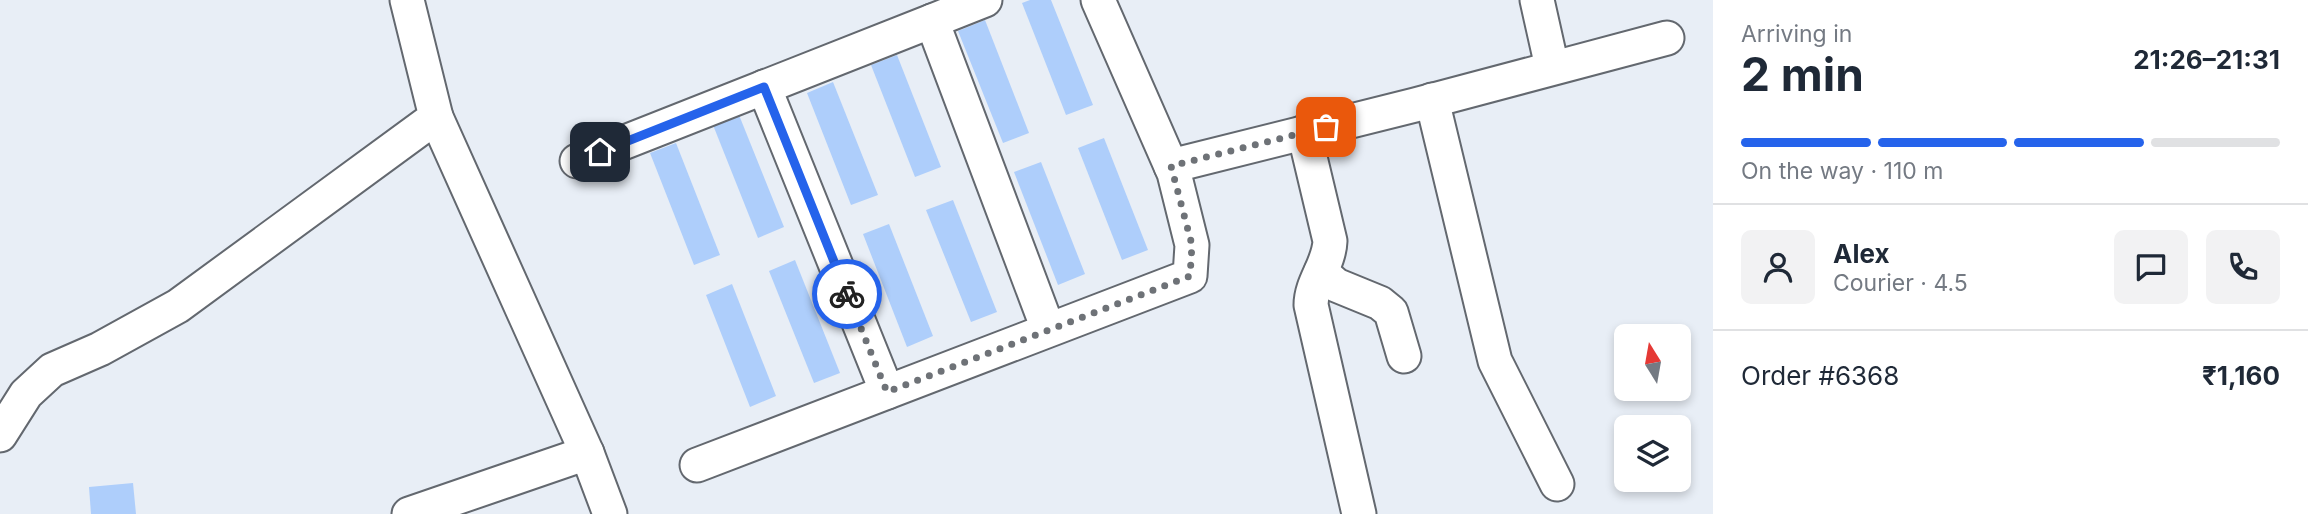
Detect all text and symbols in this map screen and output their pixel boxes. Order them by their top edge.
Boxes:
text: Arriving in [1741,20,1852,48]
text: 21:26–21:31 [2133,44,2280,75]
text: 2 min [1741,46,1864,102]
pin [1296,97,1356,157]
icon: bag [1307,108,1345,146]
pin [570,122,630,182]
icon: home [581,133,619,171]
text: On the way · 110 m [1741,157,1943,185]
button: person [1741,230,1815,304]
button: chat [2114,230,2188,304]
button: phone [2206,230,2280,304]
text: Alex [1833,238,1890,269]
courier [812,259,882,329]
text: Courier · 4.5 [1833,269,1968,297]
icon: bike [828,275,866,313]
north arrow [1614,324,1690,401]
map controls [1614,324,1691,492]
text: Order #6368 [1741,360,1899,391]
text: ₹1,160 [2202,360,2280,391]
button: layers [1614,415,1691,492]

